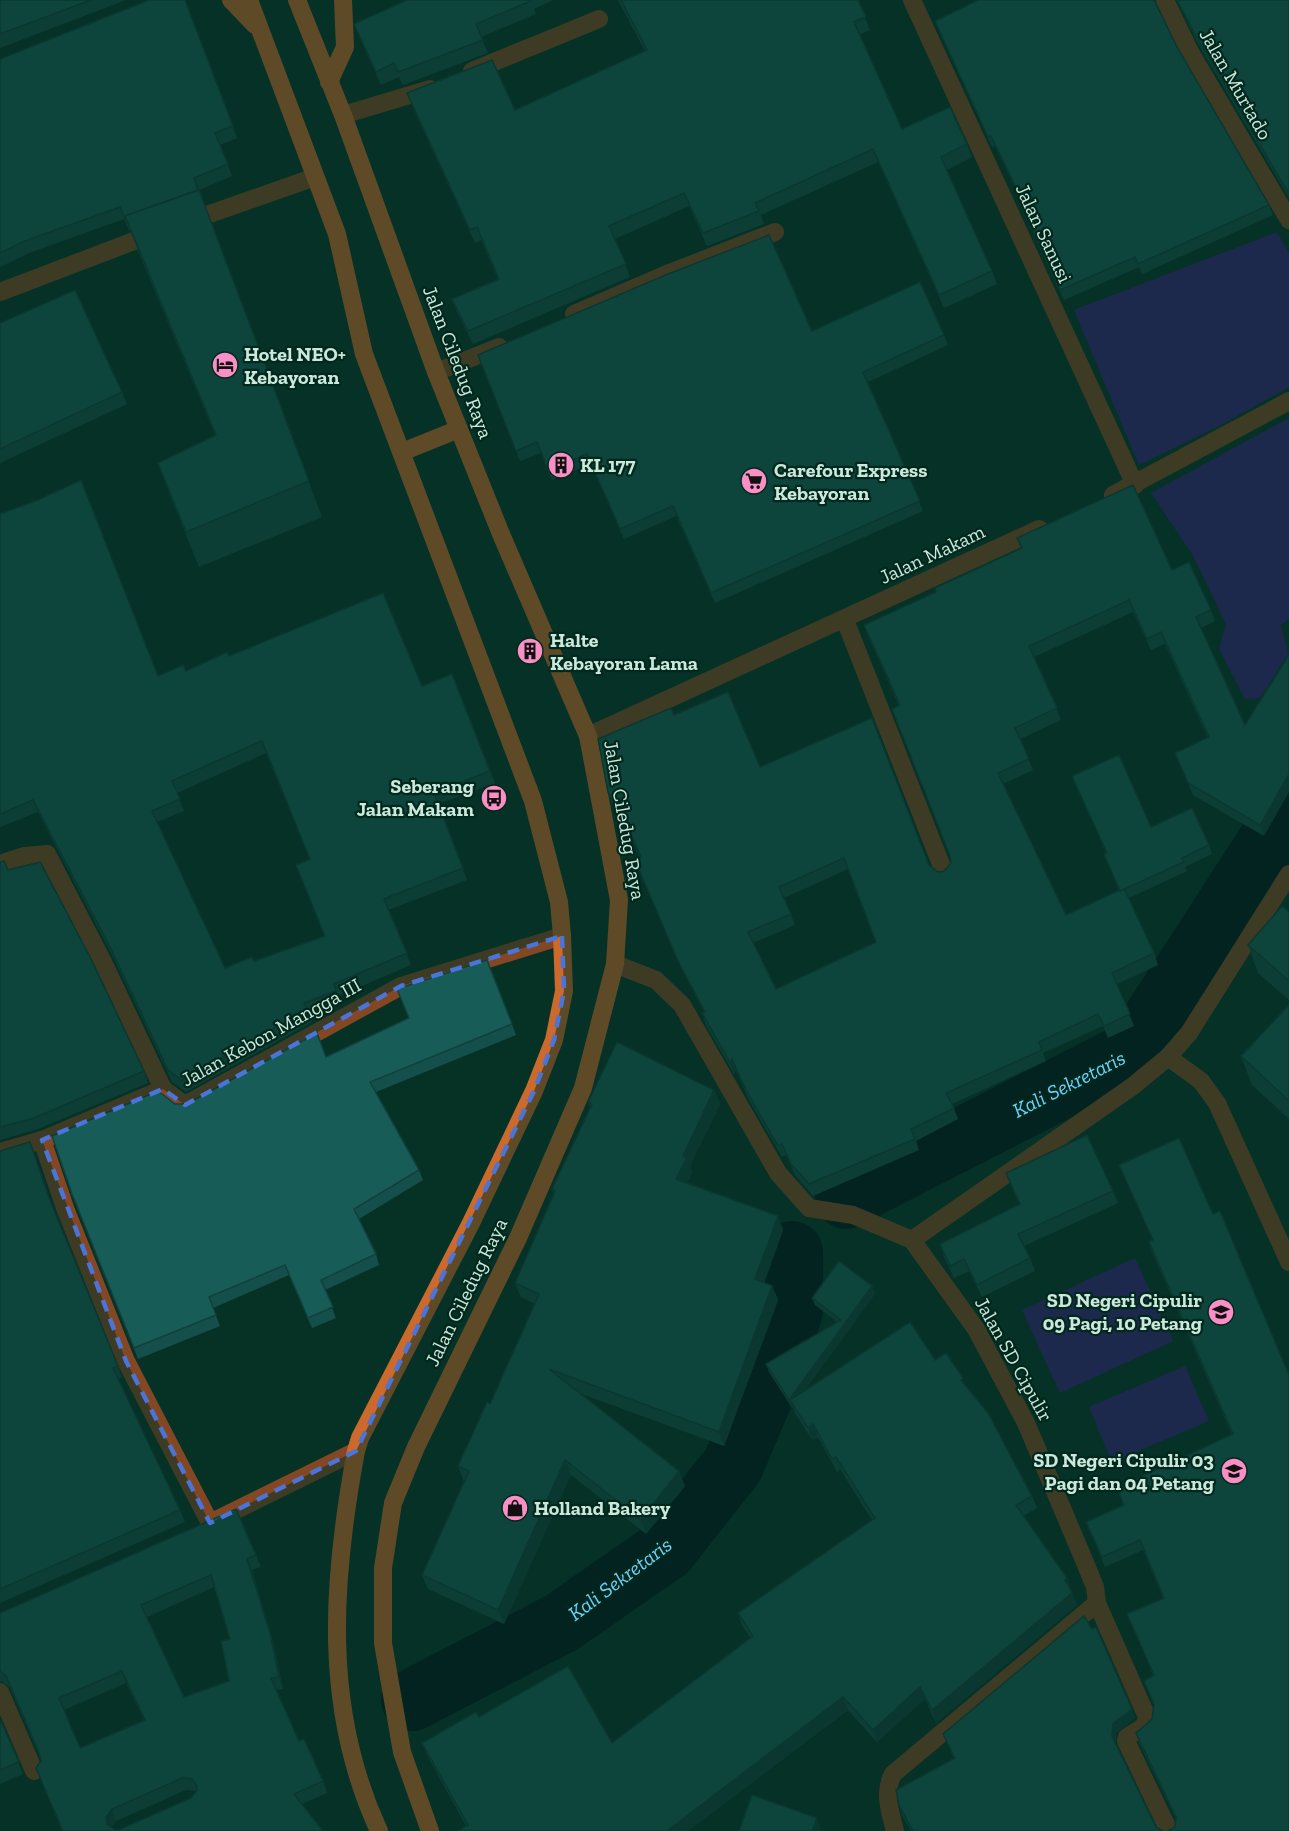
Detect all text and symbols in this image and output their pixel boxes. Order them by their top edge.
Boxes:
street label: Jalan Murtado [1195,24,1277,144]
street label: Jalan Sanusi [1011,180,1078,287]
street label: Jalan Ciledug Raya [418,282,498,442]
place label: Hotel NEO+ Kebayoran [244,342,346,389]
hotel icon: Hotel NEO+ Kebayoran [210,350,240,380]
building icon: KL 177 [546,450,576,480]
place label: KL 177 [580,453,636,477]
place label: Carefour Express Kebayoran [774,458,927,505]
supermarket icon: Carefour Express Kebayoran [739,466,769,496]
street label: Jalan Makam [875,519,989,589]
place label: Halte Kebayoran Lama [550,628,698,675]
building icon: Halte Kebayoran Lama [515,636,545,666]
street label: Jalan Ciledug Raya [599,738,651,902]
place label: Seberang Jalan Makam [357,774,475,821]
bus stop icon: Seberang Jalan Makam [479,783,509,813]
street label: Jalan Kebon Mangga III [177,973,365,1091]
water label: Kali Sekretaris [1008,1044,1129,1123]
street label: Jalan Ciledug Raya [420,1214,512,1370]
place label: SD Negeri Cipulir 09 Pagi, 10 Petang [1043,1288,1203,1335]
street label: Jalan SD Cipulir [970,1293,1058,1425]
school or university icon: SD Negeri Cipulir 09 Pagi, 10 Petang [1206,1297,1236,1327]
place label: SD Negeri Cipulir 03 Pagi dan 04 Petang [1033,1448,1215,1495]
school or university icon: SD Negeri Cipulir 03 Pagi dan 04 Petang [1219,1456,1249,1486]
shop icon: Holland Bakery [500,1493,530,1523]
place label: Holland Bakery [534,1496,671,1520]
water label: Kali Sekretaris [563,1532,676,1626]

